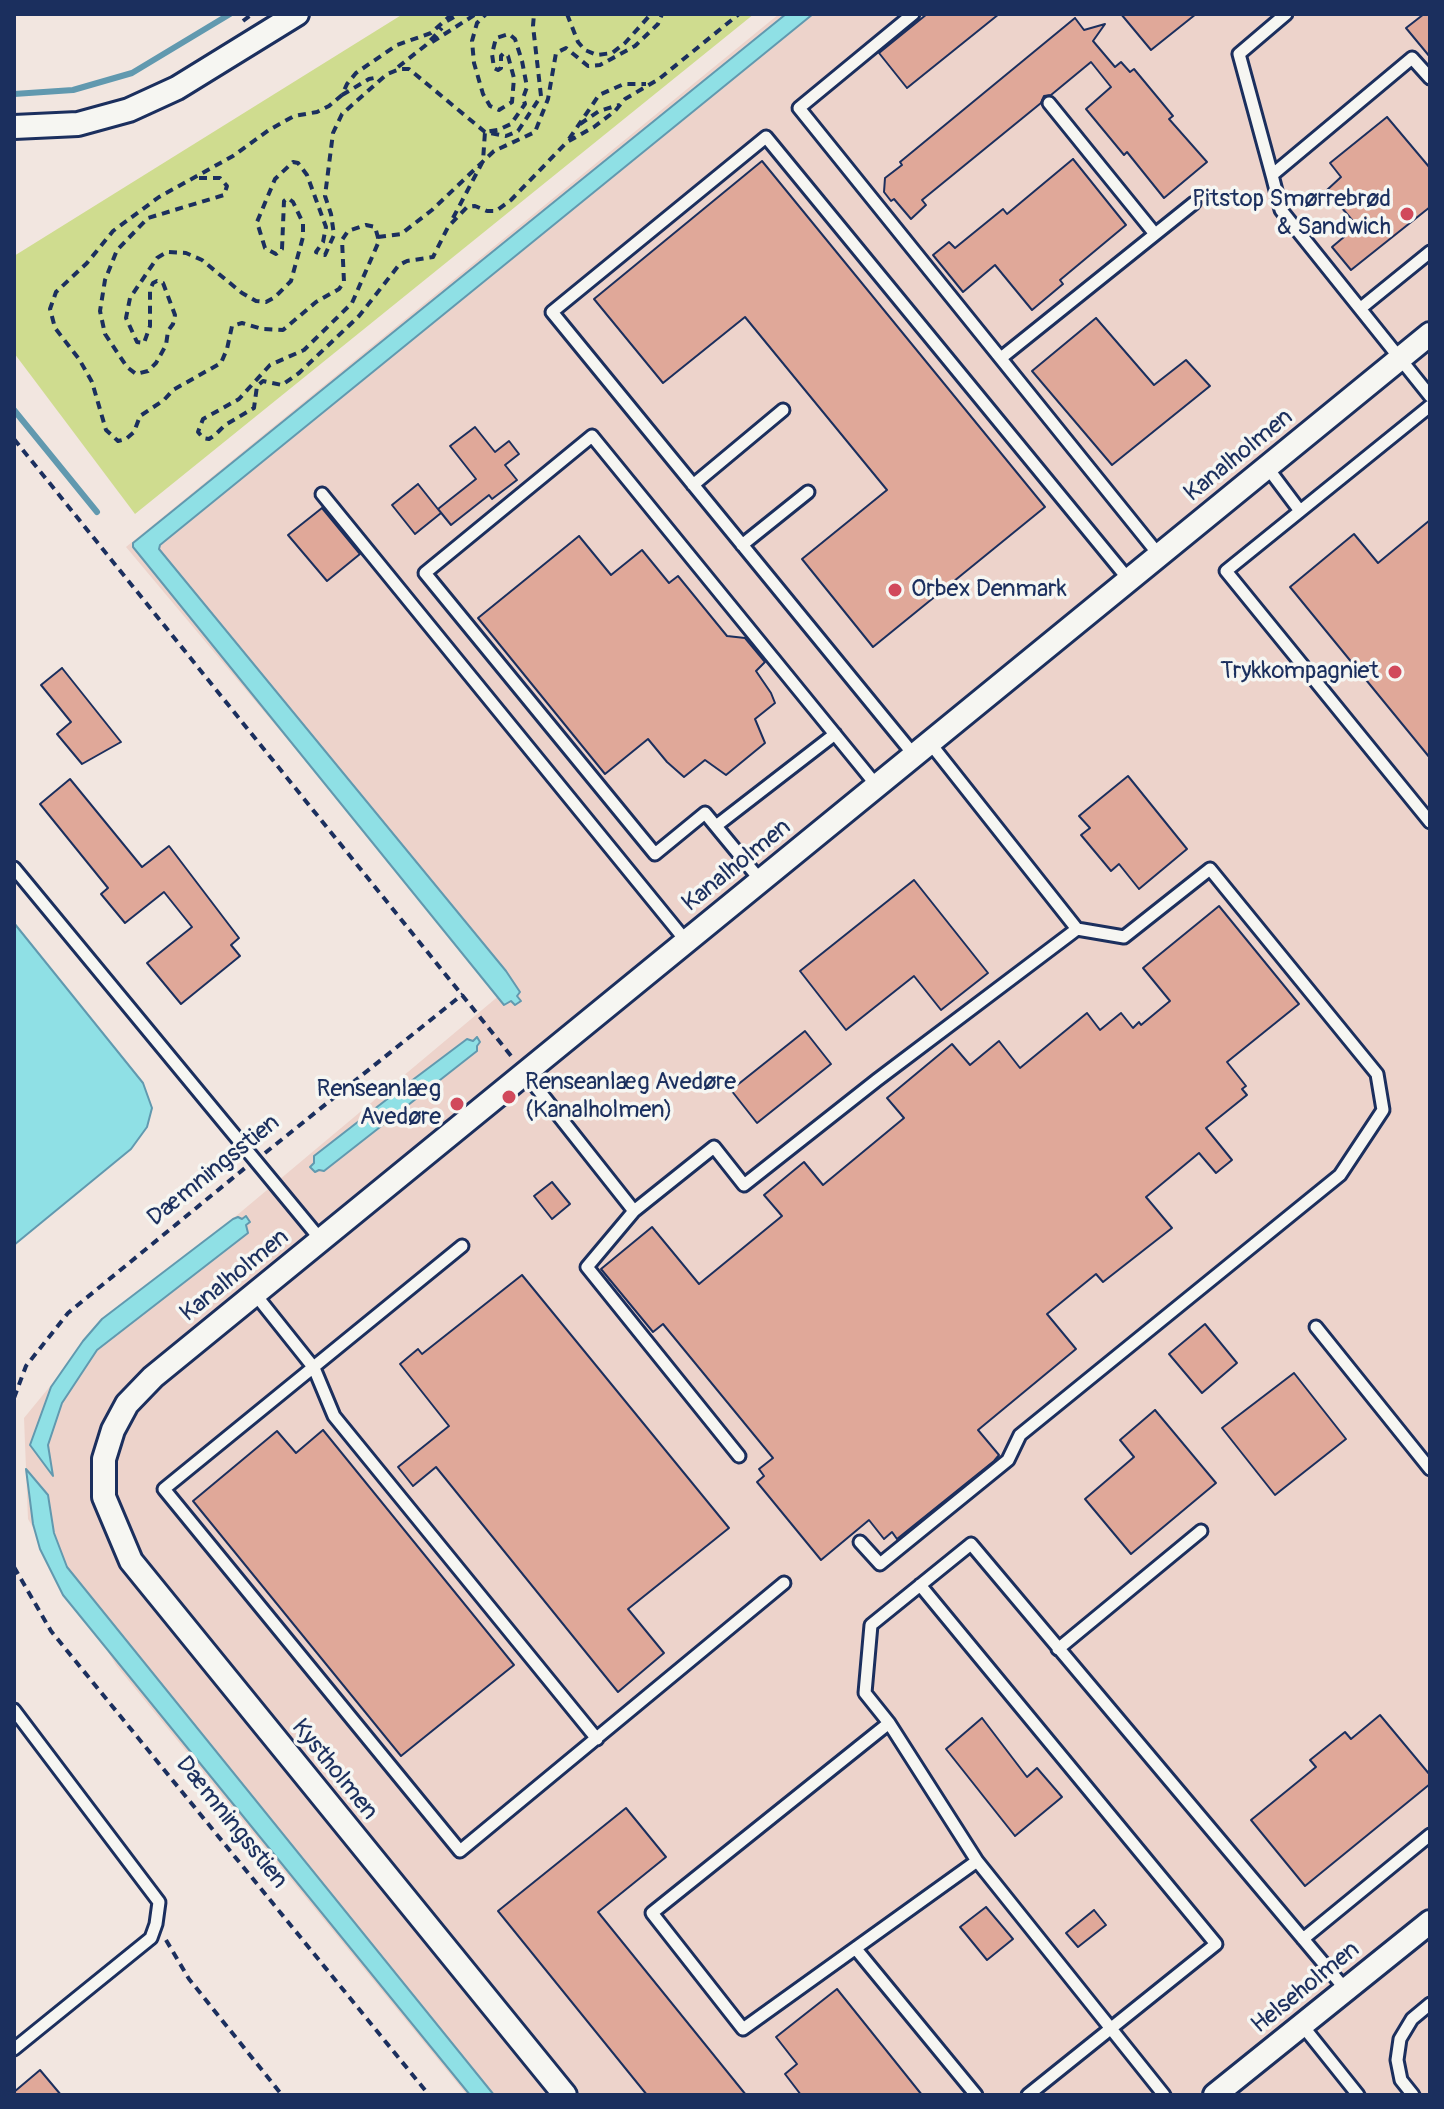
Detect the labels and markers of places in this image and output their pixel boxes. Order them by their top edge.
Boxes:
place label: Pitstop Smørrebrød & Sandwich [1192,186,1391,242]
marker: Pitstop Smørrebrød & Sandwich [1398,205,1416,223]
place label: Orbex Denmark [911,576,1067,604]
marker: Orbex Denmark [886,581,904,599]
place label: Trykkompagniet [1220,658,1379,686]
marker: Trykkompagniet [1386,663,1404,681]
place label: Renseanlæg Avedøre (Kanalholmen) [525,1069,736,1125]
place label: Renseanlæg Avedøre [317,1076,441,1132]
marker: Renseanlæg Avedøre (Kanalholmen) [500,1088,518,1106]
marker: Renseanlæg Avedøre [448,1095,466,1113]

